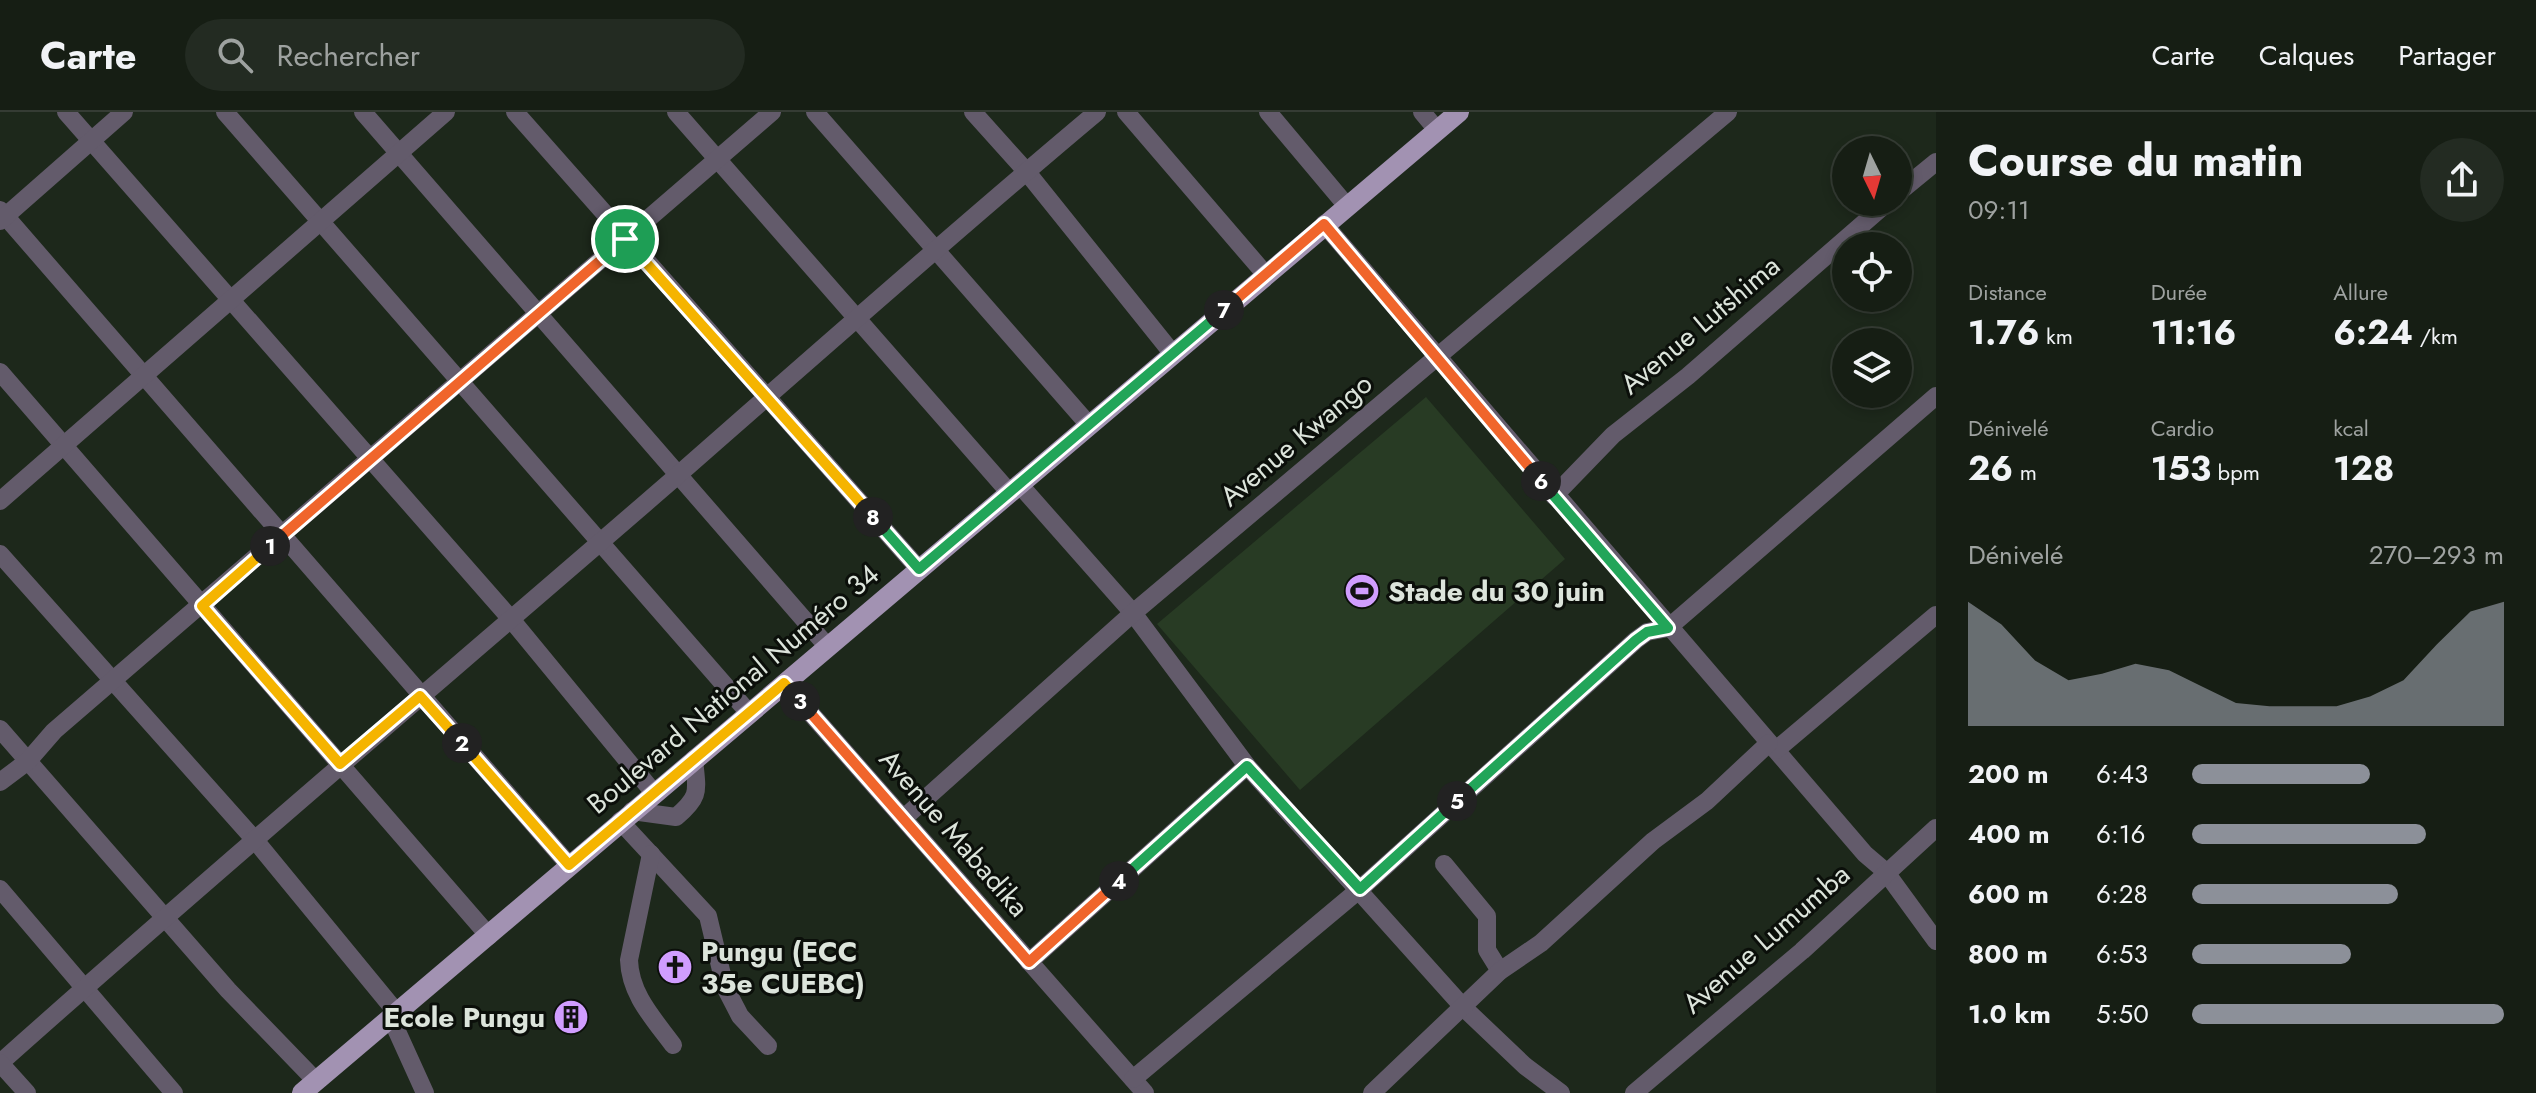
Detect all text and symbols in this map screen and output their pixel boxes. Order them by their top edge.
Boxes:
search box [185,19,745,91]
text: Carte [40,28,137,83]
icon: search [213,33,257,77]
text: Rechercher [277,34,420,77]
text: Carte [2151,35,2215,76]
text: Calques [2259,35,2354,76]
text: Partager [2398,35,2496,76]
text: Course du matin [1968,129,2304,193]
north arrow [1832,136,1912,216]
map controls [1832,136,1912,408]
button: share [2420,138,2504,222]
text: 09:11 [1968,191,2030,229]
pin [591,205,659,273]
icon: arrive [603,217,647,261]
button: locate [1832,232,1912,312]
street label: Avenue Lutshima [1611,246,1789,404]
text: Distance [1968,276,2047,308]
text: Durée [2151,276,2207,308]
text: Allure [2333,276,2388,308]
pin: 7 [1204,290,1244,330]
text: 7 [1217,294,1231,326]
text: 1.76 [1968,308,2040,357]
text: 11:16 [2151,308,2236,357]
text: 6:24 [2333,308,2413,357]
text: km [2040,320,2073,352]
text: /km [2413,320,2458,352]
button: layers [1832,328,1912,408]
street label: Avenue Kwango [1211,364,1381,516]
text: Dénivelé [1968,412,2049,444]
text: Cardio [2151,412,2214,444]
text: kcal [2333,412,2369,444]
text: 26 [1968,444,2013,493]
text: 153 [2151,444,2211,493]
text: 128 [2333,444,2394,493]
text: m [2013,456,2037,488]
text: bpm [2211,456,2260,488]
pin: 6 [1521,461,1561,501]
text: 6 [1534,465,1548,497]
pin: 8 [853,497,893,537]
text: 8 [866,501,880,533]
pin: 1 [250,526,290,566]
text: 1 [264,530,276,562]
text: Dénivelé [1968,536,2063,574]
text: 270–293 m [2369,536,2504,574]
street label: Boulevard National Numéro 34 [580,557,886,821]
place label: Stade du 30 juin [1388,571,1605,612]
sports icon: Stade du 30 juin [1343,572,1381,610]
pin: 3 [780,681,820,721]
pin: 2 [442,723,482,763]
text: 2 [455,727,469,759]
street label: Avenue Mabadika [870,740,1038,926]
text: 200 m [1968,755,2049,793]
text: 6:43 [2096,755,2148,793]
pin: 5 [1437,781,1477,821]
text: 5 [1450,785,1464,817]
text: 400 m [1968,815,2050,853]
text: 6:16 [2096,815,2145,853]
street label: Avenue Lumumba [1673,855,1859,1023]
pin: 4 [1099,861,1139,901]
text: 4 [1111,865,1127,897]
text: 600 m [1968,875,2049,913]
text: 6:28 [2096,875,2148,913]
place label: Pungu (ECC 35e CUEBC) [701,931,865,1004]
text: 800 m [1968,935,2048,973]
text: 6:53 [2096,935,2148,973]
church icon: Pungu (ECC 35e CUEBC) [656,948,694,986]
text: 1.0 km [1968,995,2051,1033]
text: 5:50 [2096,995,2149,1033]
place label: Ecole Pungu [383,997,545,1038]
building icon: Ecole Pungu [552,998,590,1036]

